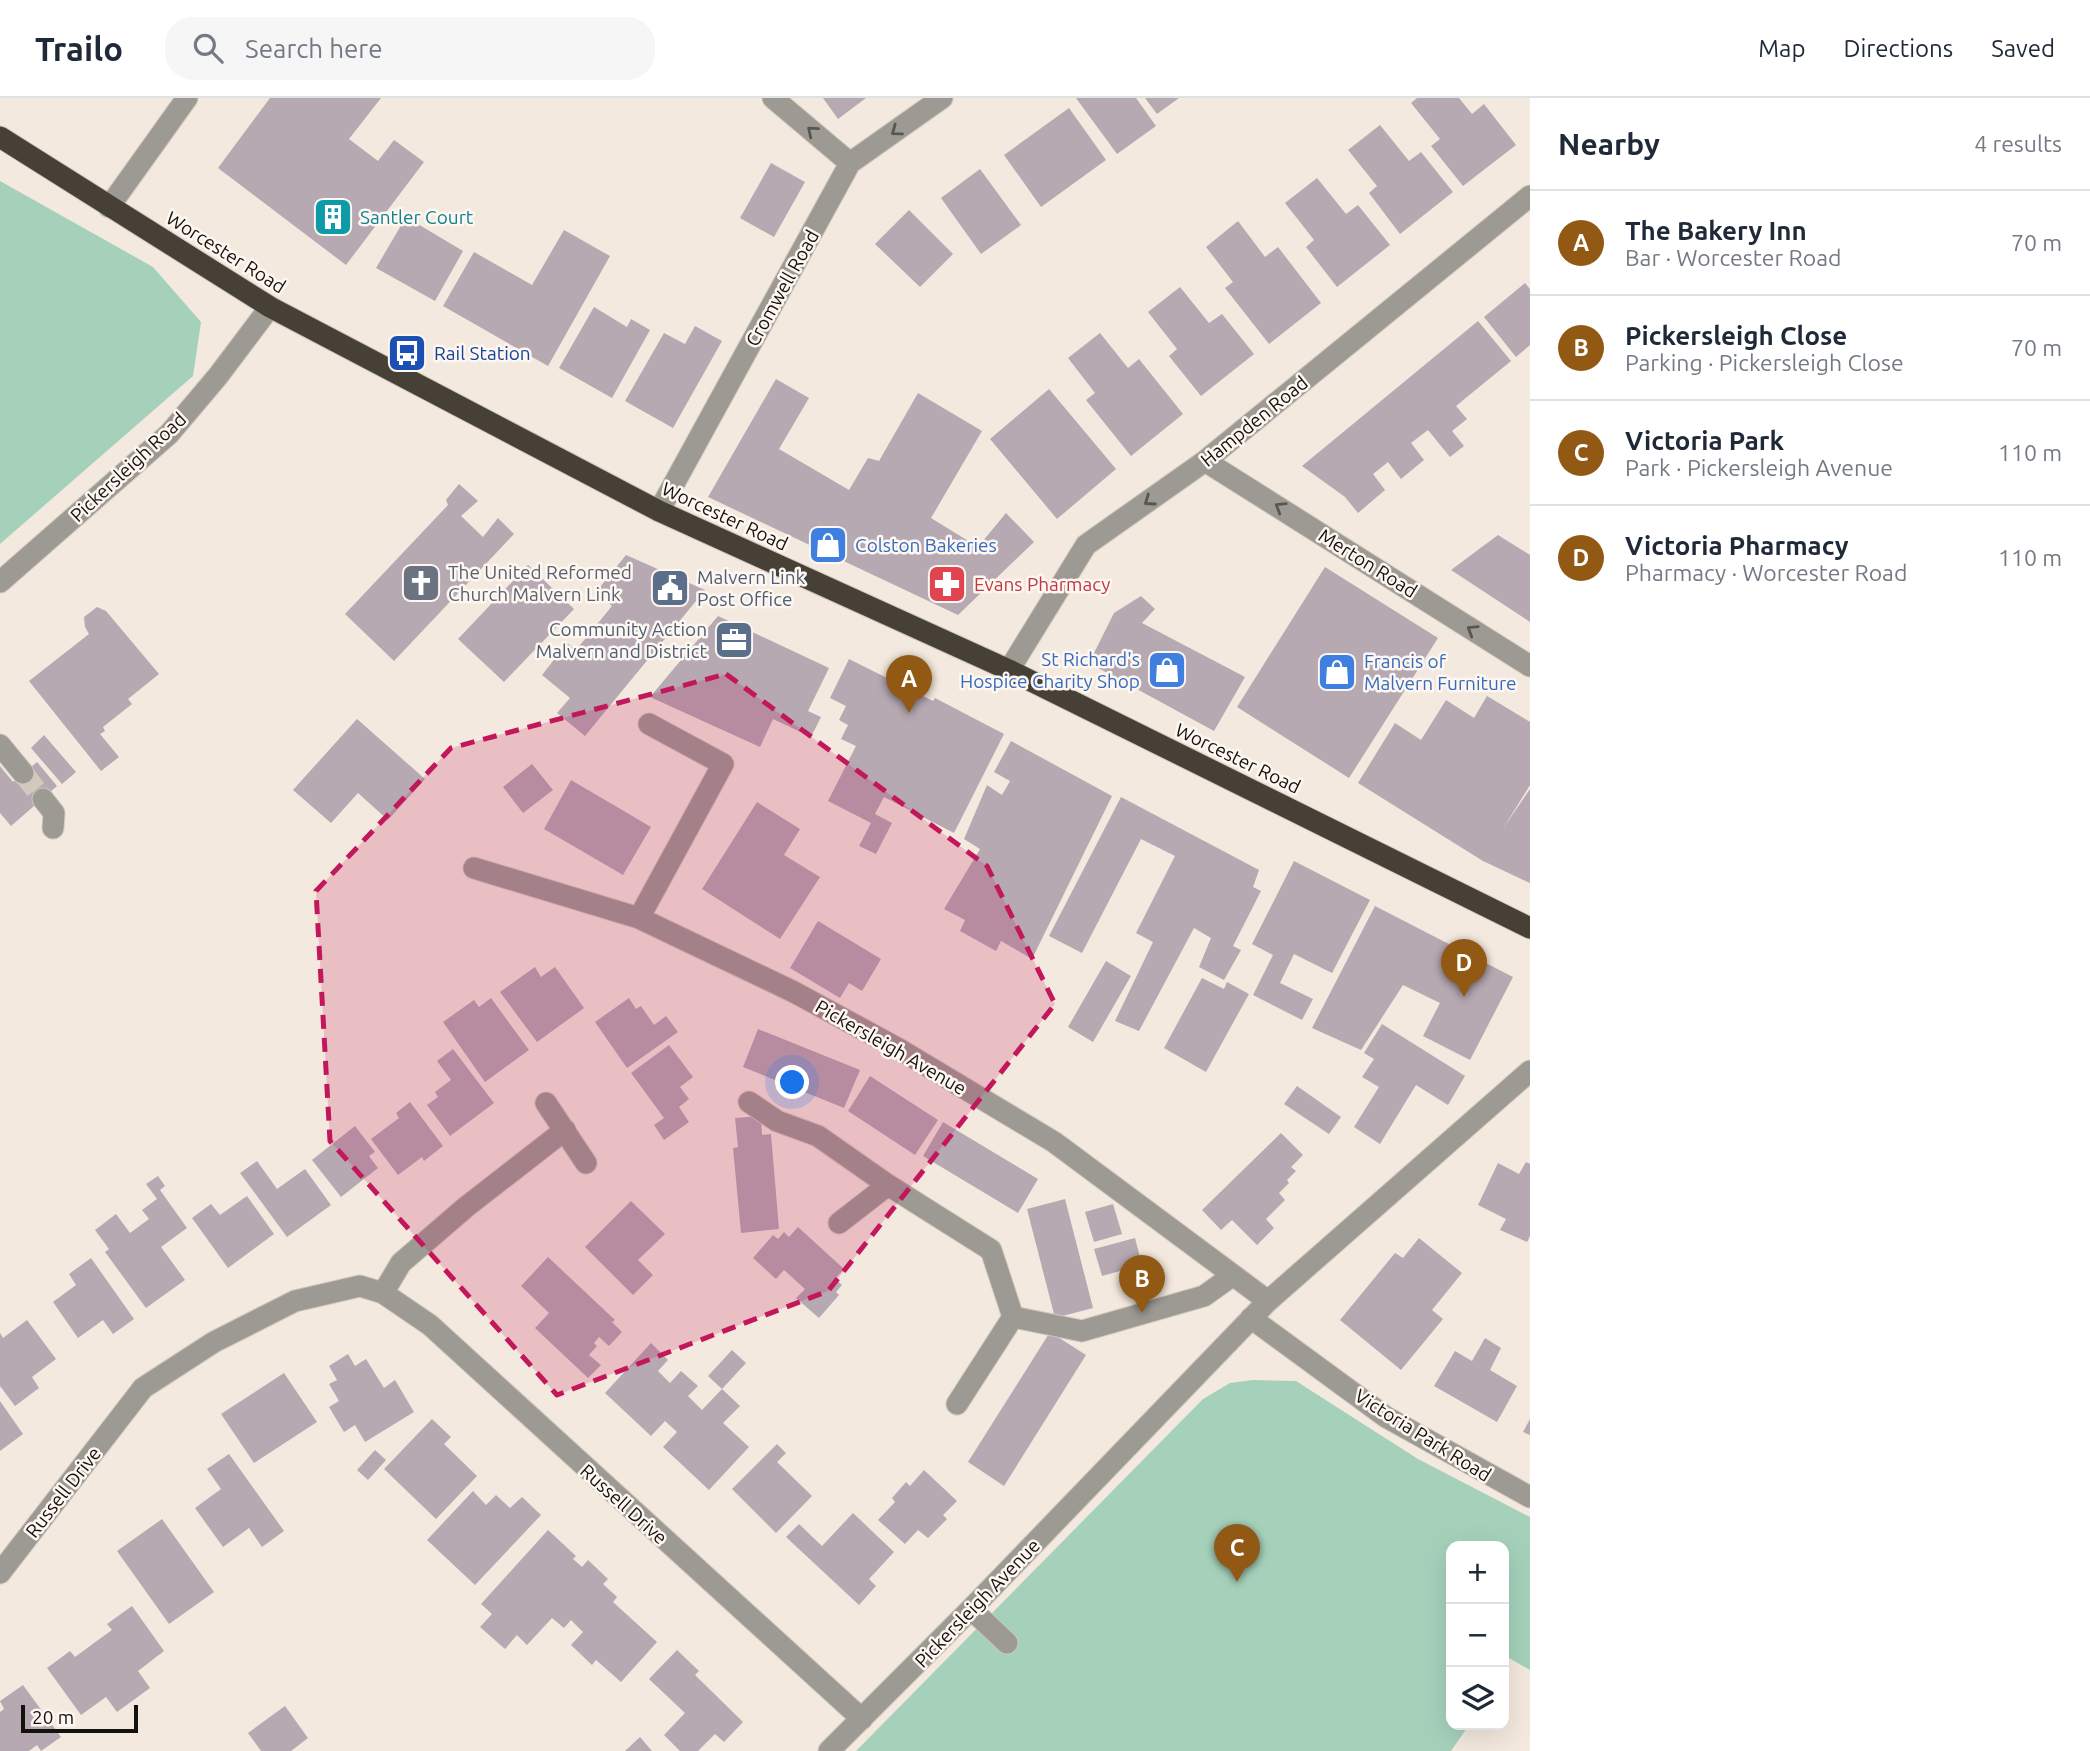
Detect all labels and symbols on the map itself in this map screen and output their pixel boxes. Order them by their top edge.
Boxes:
one-way arrow [891,122,904,135]
one-way arrow [807,127,820,139]
building icon: Santler Court [312,196,354,238]
place label: Santler Court [360,206,474,228]
street label: Worcester Road [162,207,290,297]
street label: Cromwell Road [741,226,823,350]
bus stop icon: Rail Station [386,332,428,374]
place label: Rail Station [434,342,531,364]
street label: Hampden Road [1196,371,1312,471]
street label: Pickersleigh Road [66,408,190,526]
street label: Worcester Road [659,477,791,555]
one-way arrow [1144,492,1157,505]
one-way arrow [1275,503,1288,516]
shop icon: Colston Bakeries [807,524,849,566]
street label: Merton Road [1315,524,1421,602]
place label: Colston Bakeries [855,534,997,556]
place label: The United Reformed Church Malvern Link [448,561,632,605]
church icon: The United Reformed Church Malvern Link [400,562,442,604]
pharmacy icon: Evans Pharmacy [926,563,968,605]
place label: Malvern Link Post Office [697,566,805,610]
public building icon: Malvern Link Post Office [649,567,691,609]
place label: Evans Pharmacy [974,573,1110,595]
place label: Community Action Malvern and District [536,618,708,662]
office icon: Community Action Malvern and District [713,619,755,661]
one-way arrow [1467,625,1480,638]
place label: St Richard's Hospice Charity Shop [960,648,1140,692]
shop icon: St Richard's Hospice Charity Shop [1146,649,1188,691]
place label: Francis of Malvern Furniture [1364,650,1517,694]
shop icon: Francis of Malvern Furniture [1316,651,1358,693]
pin: A [886,655,932,713]
street label: Worcester Road [1172,718,1304,798]
pin: D [1441,939,1487,997]
street label: Pickersleigh Avenue [812,995,970,1099]
your location [775,1065,809,1099]
pin: B [1119,1255,1165,1313]
street label: Victoria Park Road [1351,1384,1495,1486]
street label: Russell Drive [21,1442,105,1542]
street label: Russell Drive [576,1459,672,1549]
pin: C [1214,1524,1260,1582]
street label: Pickersleigh Avenue [910,1534,1044,1672]
scale bar [21,1702,138,1734]

